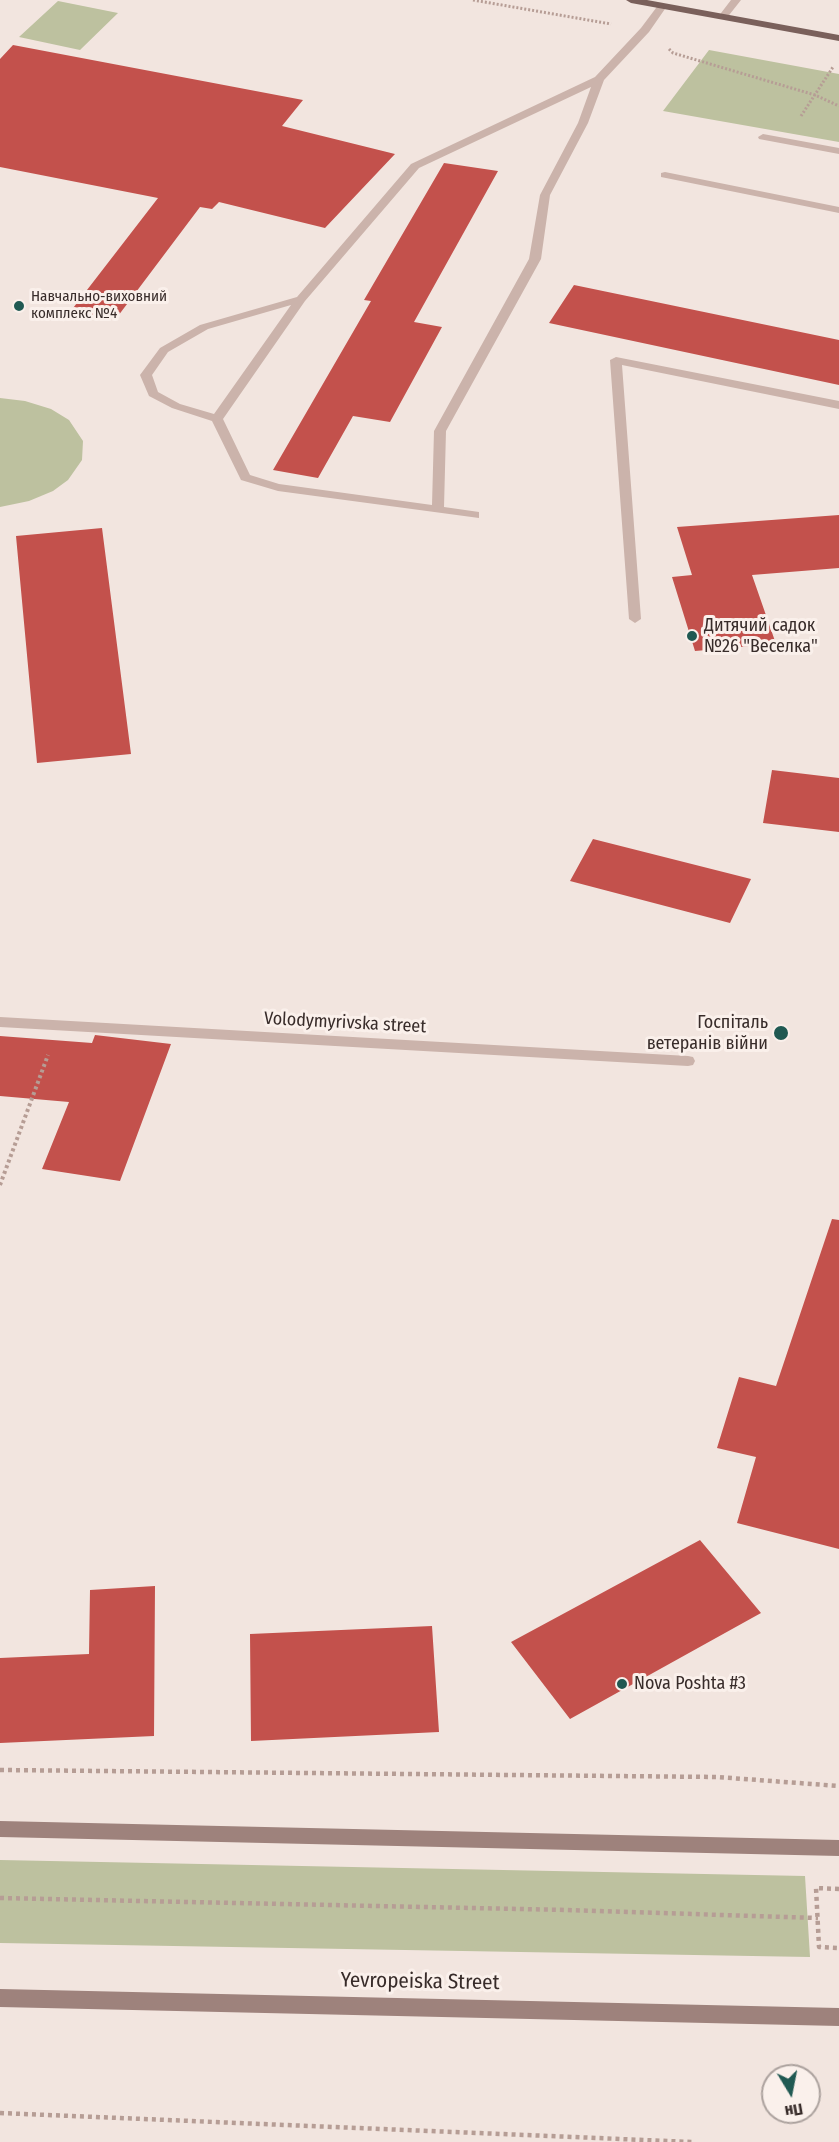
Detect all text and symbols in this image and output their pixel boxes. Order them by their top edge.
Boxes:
place label: Навчально-виховний комплекс №4 [31,288,167,323]
marker: Навчально-виховний комплекс №4 [12,299,26,313]
place label: Дитячий садок №26 "Веселка" [704,615,818,658]
marker: Дитячий садок №26 "Веселка" [685,629,699,643]
street label: Volodymyrivska street [263,1008,427,1038]
place label: Госпіталь ветеранів війни [647,1012,768,1054]
marker: Госпіталь ветеранів війни [772,1024,790,1042]
place label: Nova Poshta #3 [634,1673,746,1695]
marker: Nova Poshta #3 [615,1677,629,1691]
street label: Yevropeiska Street [340,1968,500,1996]
north arrow [761,2064,821,2124]
text: Пн [783,2099,804,2121]

